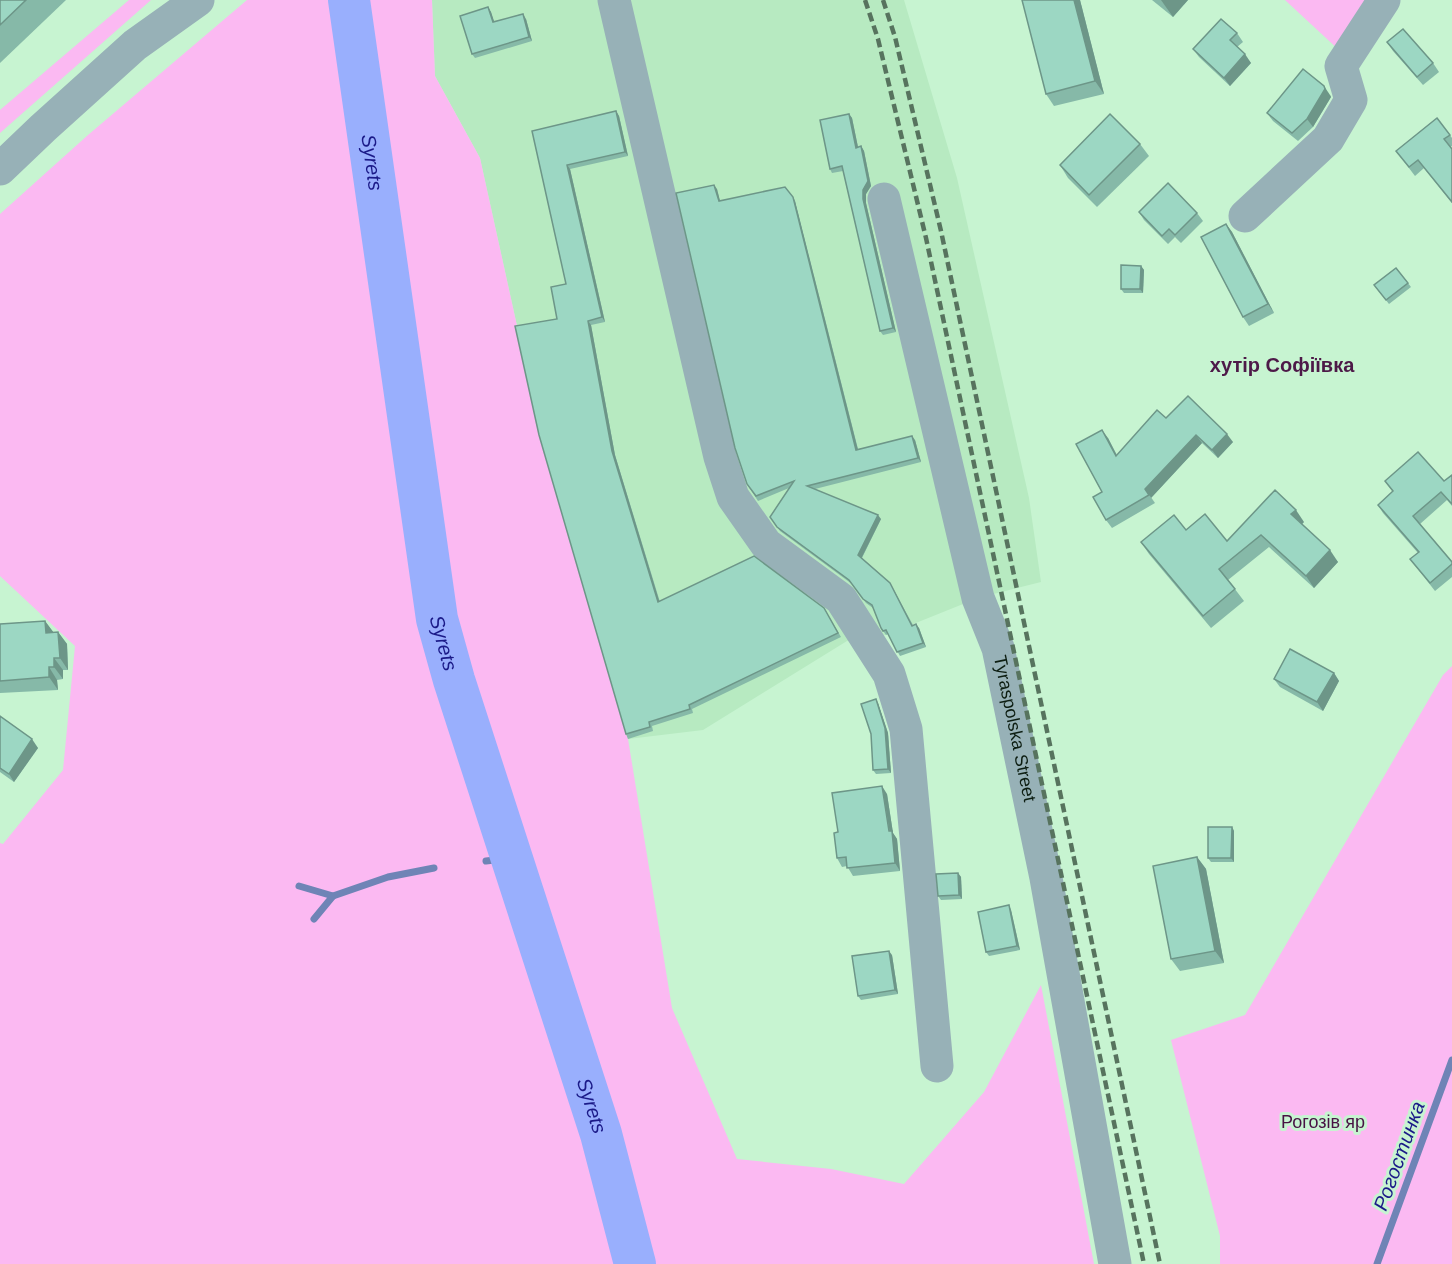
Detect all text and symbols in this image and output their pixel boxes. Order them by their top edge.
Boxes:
water label: Syrets [357,133,387,192]
district label: хутір Софіївка [1210,354,1355,376]
water label: Syrets [425,613,462,673]
street label: Tyraspolska Street [990,653,1040,804]
water label: Syrets [573,1075,611,1136]
water label: Рогостинка [1369,1099,1429,1213]
park label: Рогозів яр [1281,1112,1365,1132]

